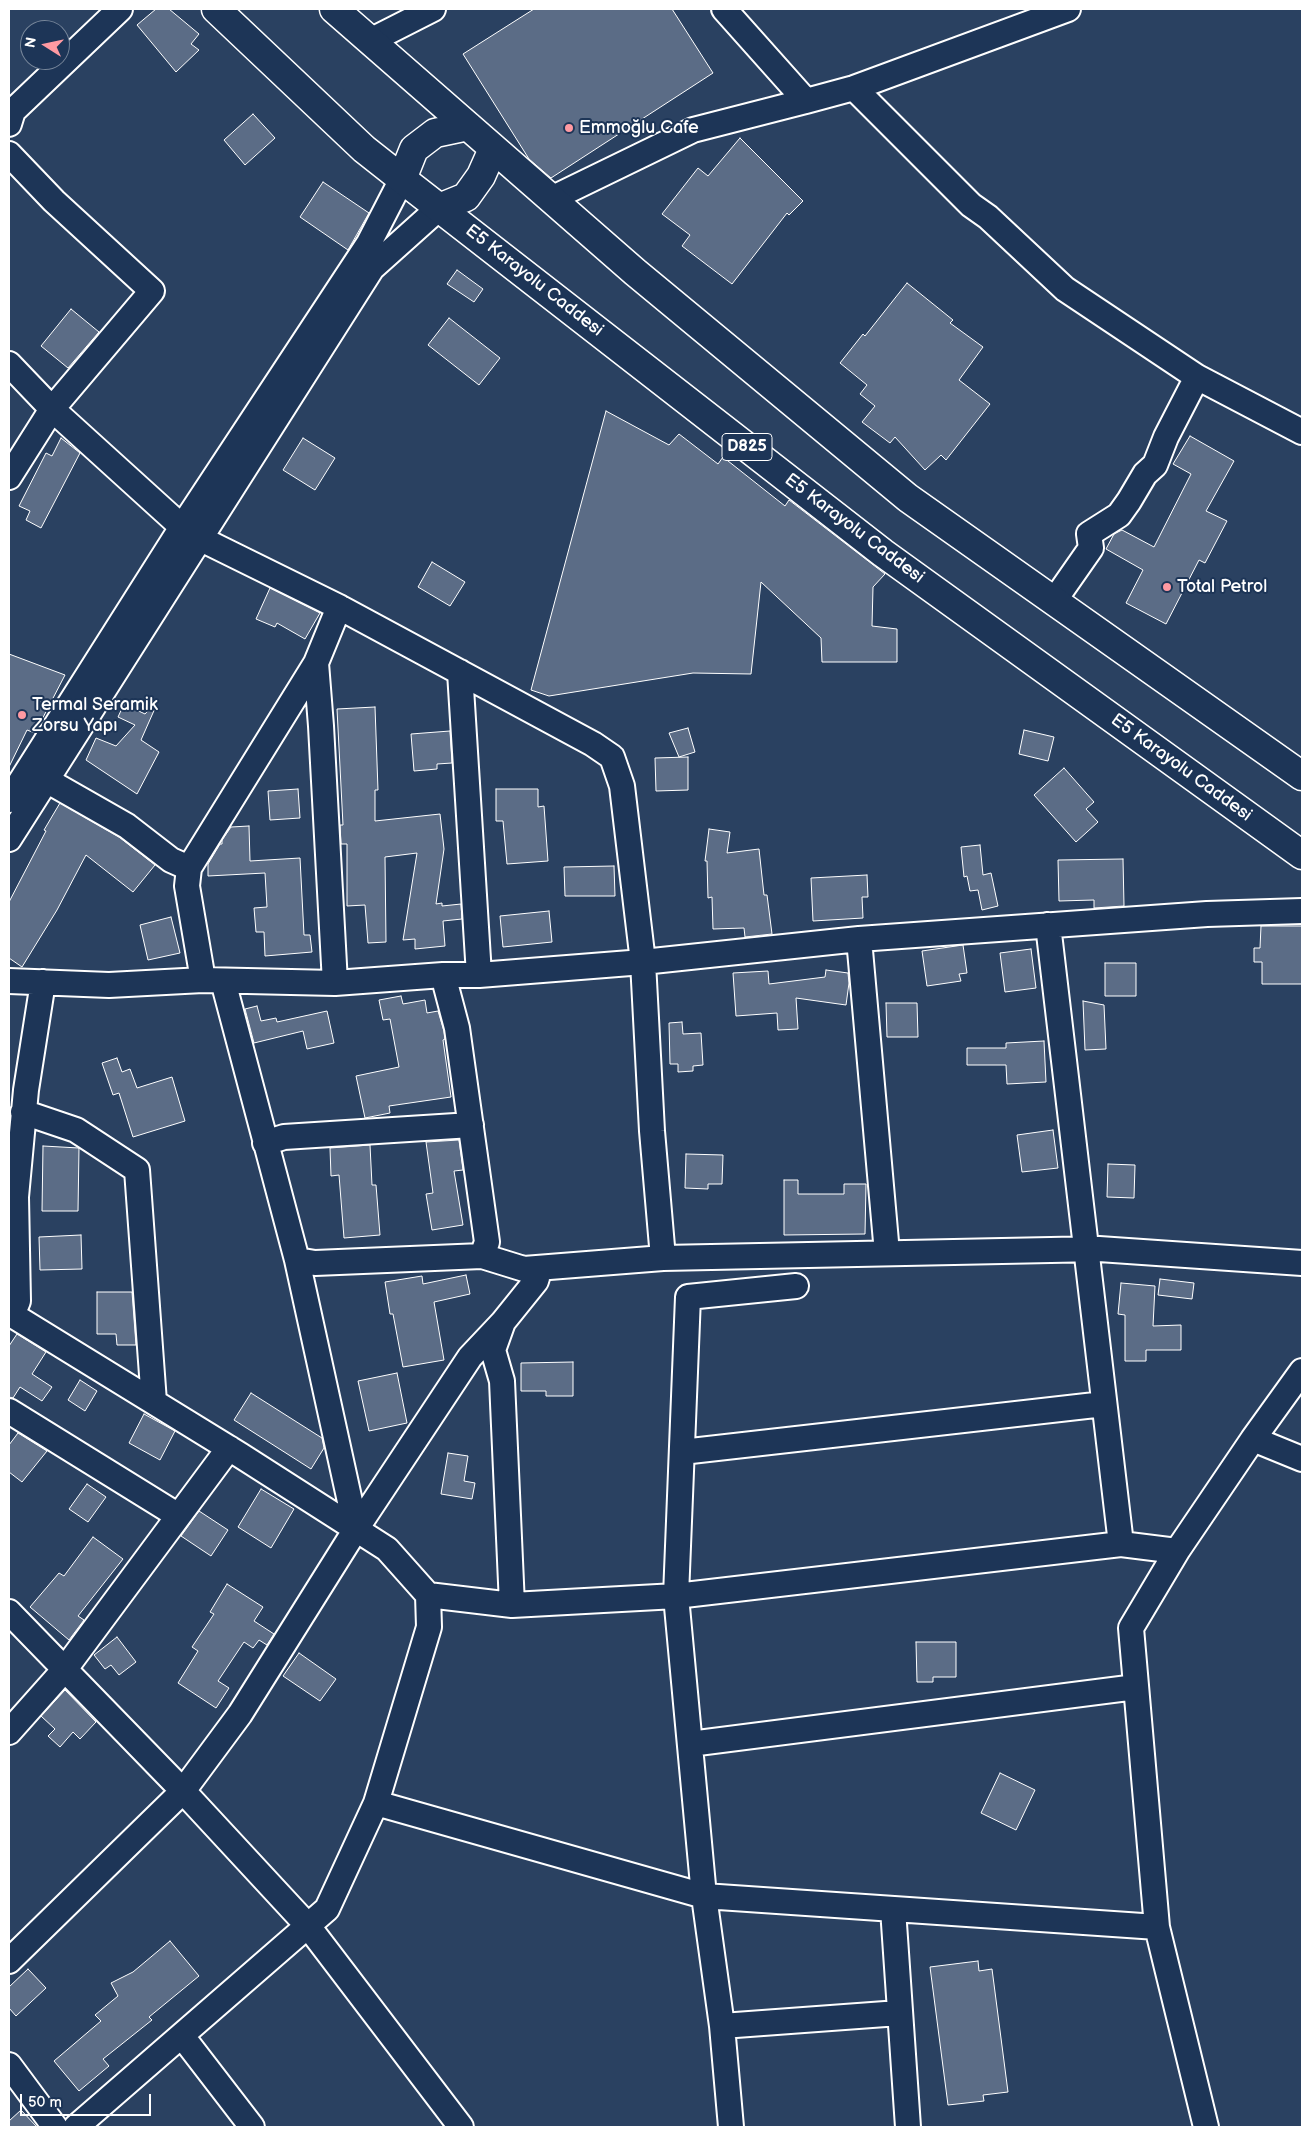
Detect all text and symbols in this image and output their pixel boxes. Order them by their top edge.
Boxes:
north arrow [20,20,70,70]
text: N [21,36,40,49]
place label: Emmoğlu Cafe [579,117,699,139]
marker: Emmoğlu Cafe [563,122,575,134]
street label: E5 Karayolu Caddesi [461,220,607,342]
road number: D825 [722,434,772,461]
street label: E5 Karayolu Caddesi [780,469,928,589]
place label: Total Petrol [1177,576,1267,598]
marker: Total Petrol [1161,581,1173,593]
place label: Termal Seramik Zorsu Yapı [32,694,158,736]
marker: Termal Seramik Zorsu Yapı [16,709,28,721]
street label: E5 Karayolu Caddesi [1106,710,1256,826]
scale bar [22,2084,154,2116]
text: 50 m [28,2093,62,2112]

